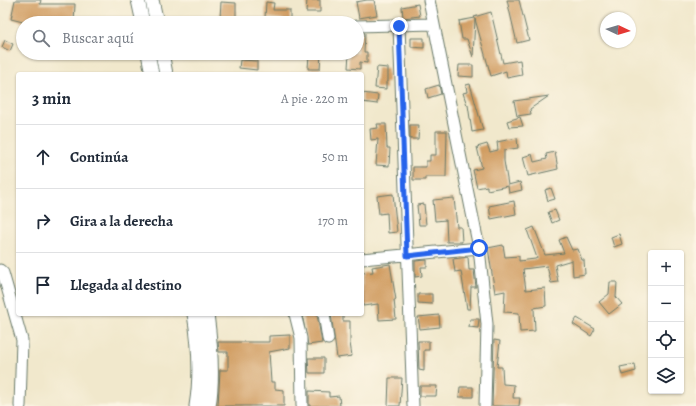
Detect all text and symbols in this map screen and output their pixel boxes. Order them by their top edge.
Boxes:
north arrow [600,12,636,48]
search box [16,16,364,60]
route end [390,17,408,35]
icon: search [30,27,52,49]
text: Buscar aquí [62,28,134,48]
text: 3 min [32,87,71,110]
text: A pie · 220 m [281,90,348,107]
icon: ahead [32,146,54,168]
text: Continúa [70,147,128,167]
text: 50 m [322,148,348,165]
icon: right [32,210,54,232]
text: Gira a la derecha [70,211,173,231]
text: 170 m [318,212,348,229]
route start [470,239,488,257]
map controls [648,250,684,394]
button: + [648,250,684,286]
icon: arrive [32,274,54,296]
text: Llegada al destino [70,275,182,295]
button: − [648,286,684,322]
button: locate [648,322,684,358]
button: layers [648,358,684,394]

